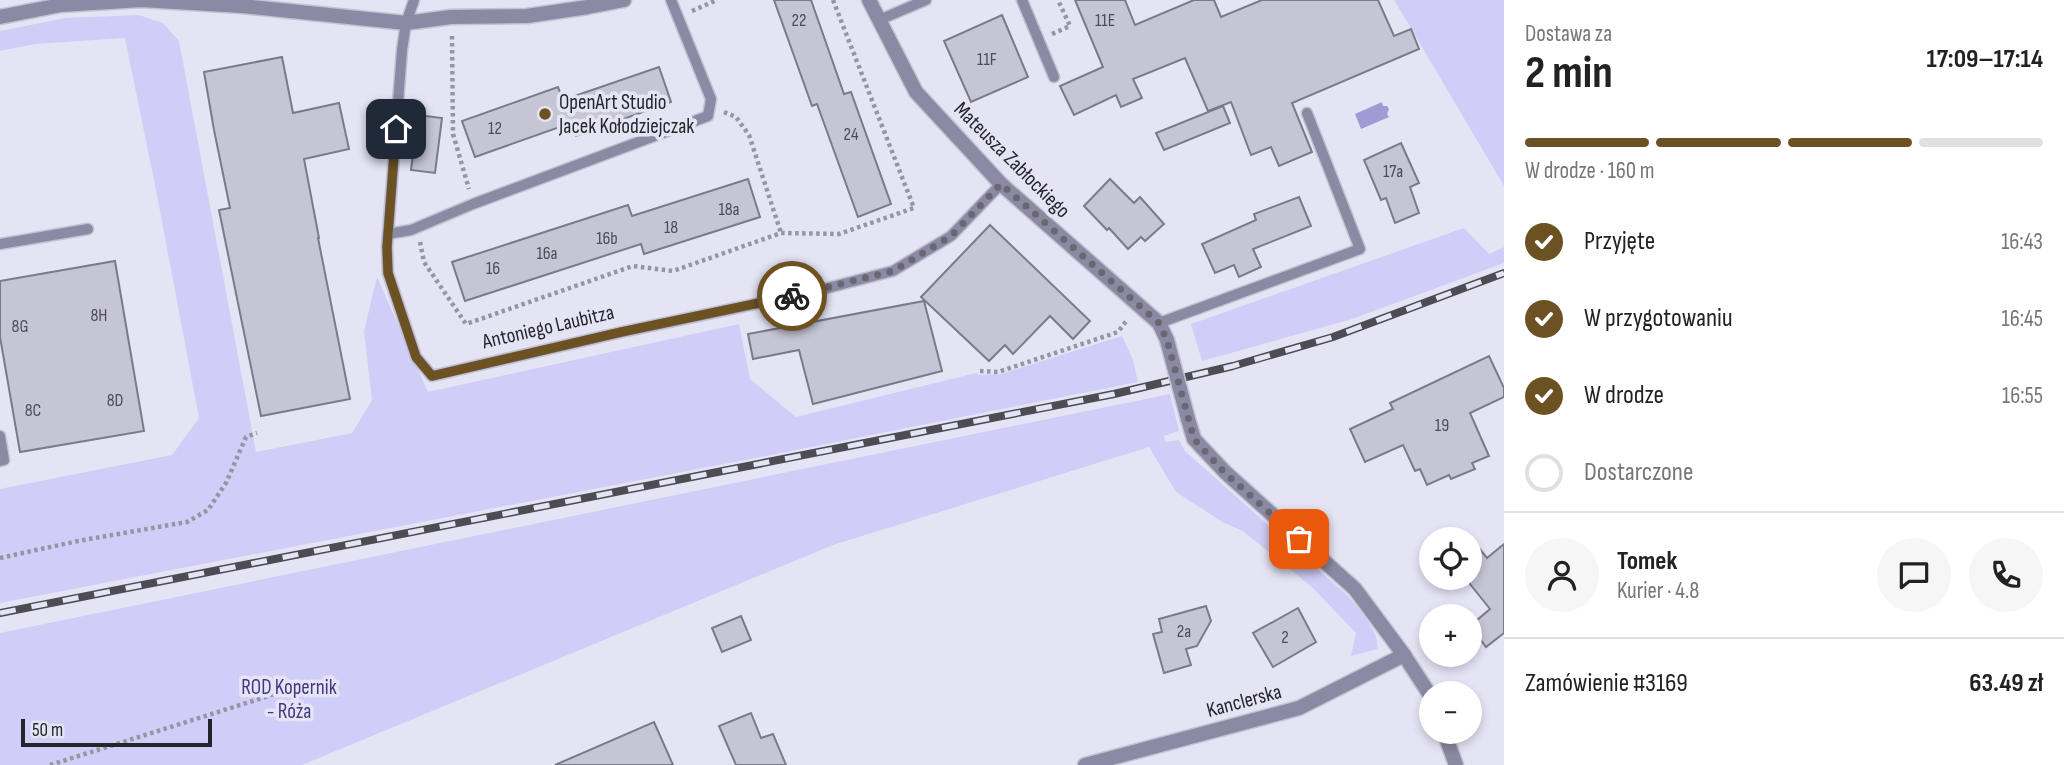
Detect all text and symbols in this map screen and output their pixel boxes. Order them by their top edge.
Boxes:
house number: 22 [792,10,806,31]
house number: 11E [1095,10,1115,31]
text: Dostawa za [1525,20,1612,48]
text: 17:09–17:14 [1927,44,2043,75]
text: 2 min [1525,46,1613,101]
house number: 11F [977,49,997,70]
place label: OpenArt Studio Jacek Kołodziejczak [558,90,694,139]
street label: Mateusza Zabłockiego [949,97,1075,223]
pin [366,99,426,159]
marker: OpenArt Studio Jacek Kołodziejczak [537,106,553,122]
icon: home [377,110,415,148]
house number: 12 [488,118,502,139]
house number: 24 [844,124,859,145]
text: W drodze · 160 m [1525,157,1654,185]
house number: 17a [1383,161,1403,182]
house number: 18a [718,199,740,220]
house number: 18 [664,217,678,238]
icon: check [1525,223,1563,261]
text: Przyjęte [1584,226,1655,257]
house number: 16b [596,228,618,249]
text: 16:43 [2001,228,2043,256]
house number: 16a [536,243,558,264]
house number: 16 [486,258,500,279]
courier [757,261,827,331]
icon: bike [773,277,811,315]
street label: Antoniego Laubitza [479,300,616,355]
icon: check [1525,300,1563,338]
text: W przygotowaniu [1584,303,1733,334]
house number: 8H [90,305,108,326]
text: 16:45 [2002,305,2043,333]
house number: 8G [12,316,28,337]
icon: check [1525,377,1563,415]
text: W drodze [1584,380,1664,411]
text: 16:55 [2002,382,2043,410]
house number: 8D [107,390,123,411]
house number: 8C [25,400,41,421]
house number: 19 [1435,415,1449,436]
text: Dostarczone [1584,457,1693,488]
pin [1269,509,1329,569]
icon: bag [1280,520,1318,558]
map controls [1419,527,1482,744]
button: locate [1419,527,1482,590]
button: person [1525,538,1599,612]
button: chat [1877,538,1951,612]
button: phone [1969,538,2043,612]
text: Tomek [1617,546,1677,577]
text: Kurier · 4.8 [1617,577,1699,605]
button: + [1419,604,1482,667]
house number: 2a [1177,621,1191,642]
house number: 2 [1281,627,1289,648]
text: Zamówienie #3169 [1525,668,1688,699]
text: 63.49 zł [1969,668,2043,699]
park label: ROD Kopernik - Róża [241,675,337,724]
street label: Kanclerska [1204,679,1284,723]
button: − [1419,681,1482,744]
scale bar [21,716,212,748]
text: 50 m [32,719,63,742]

